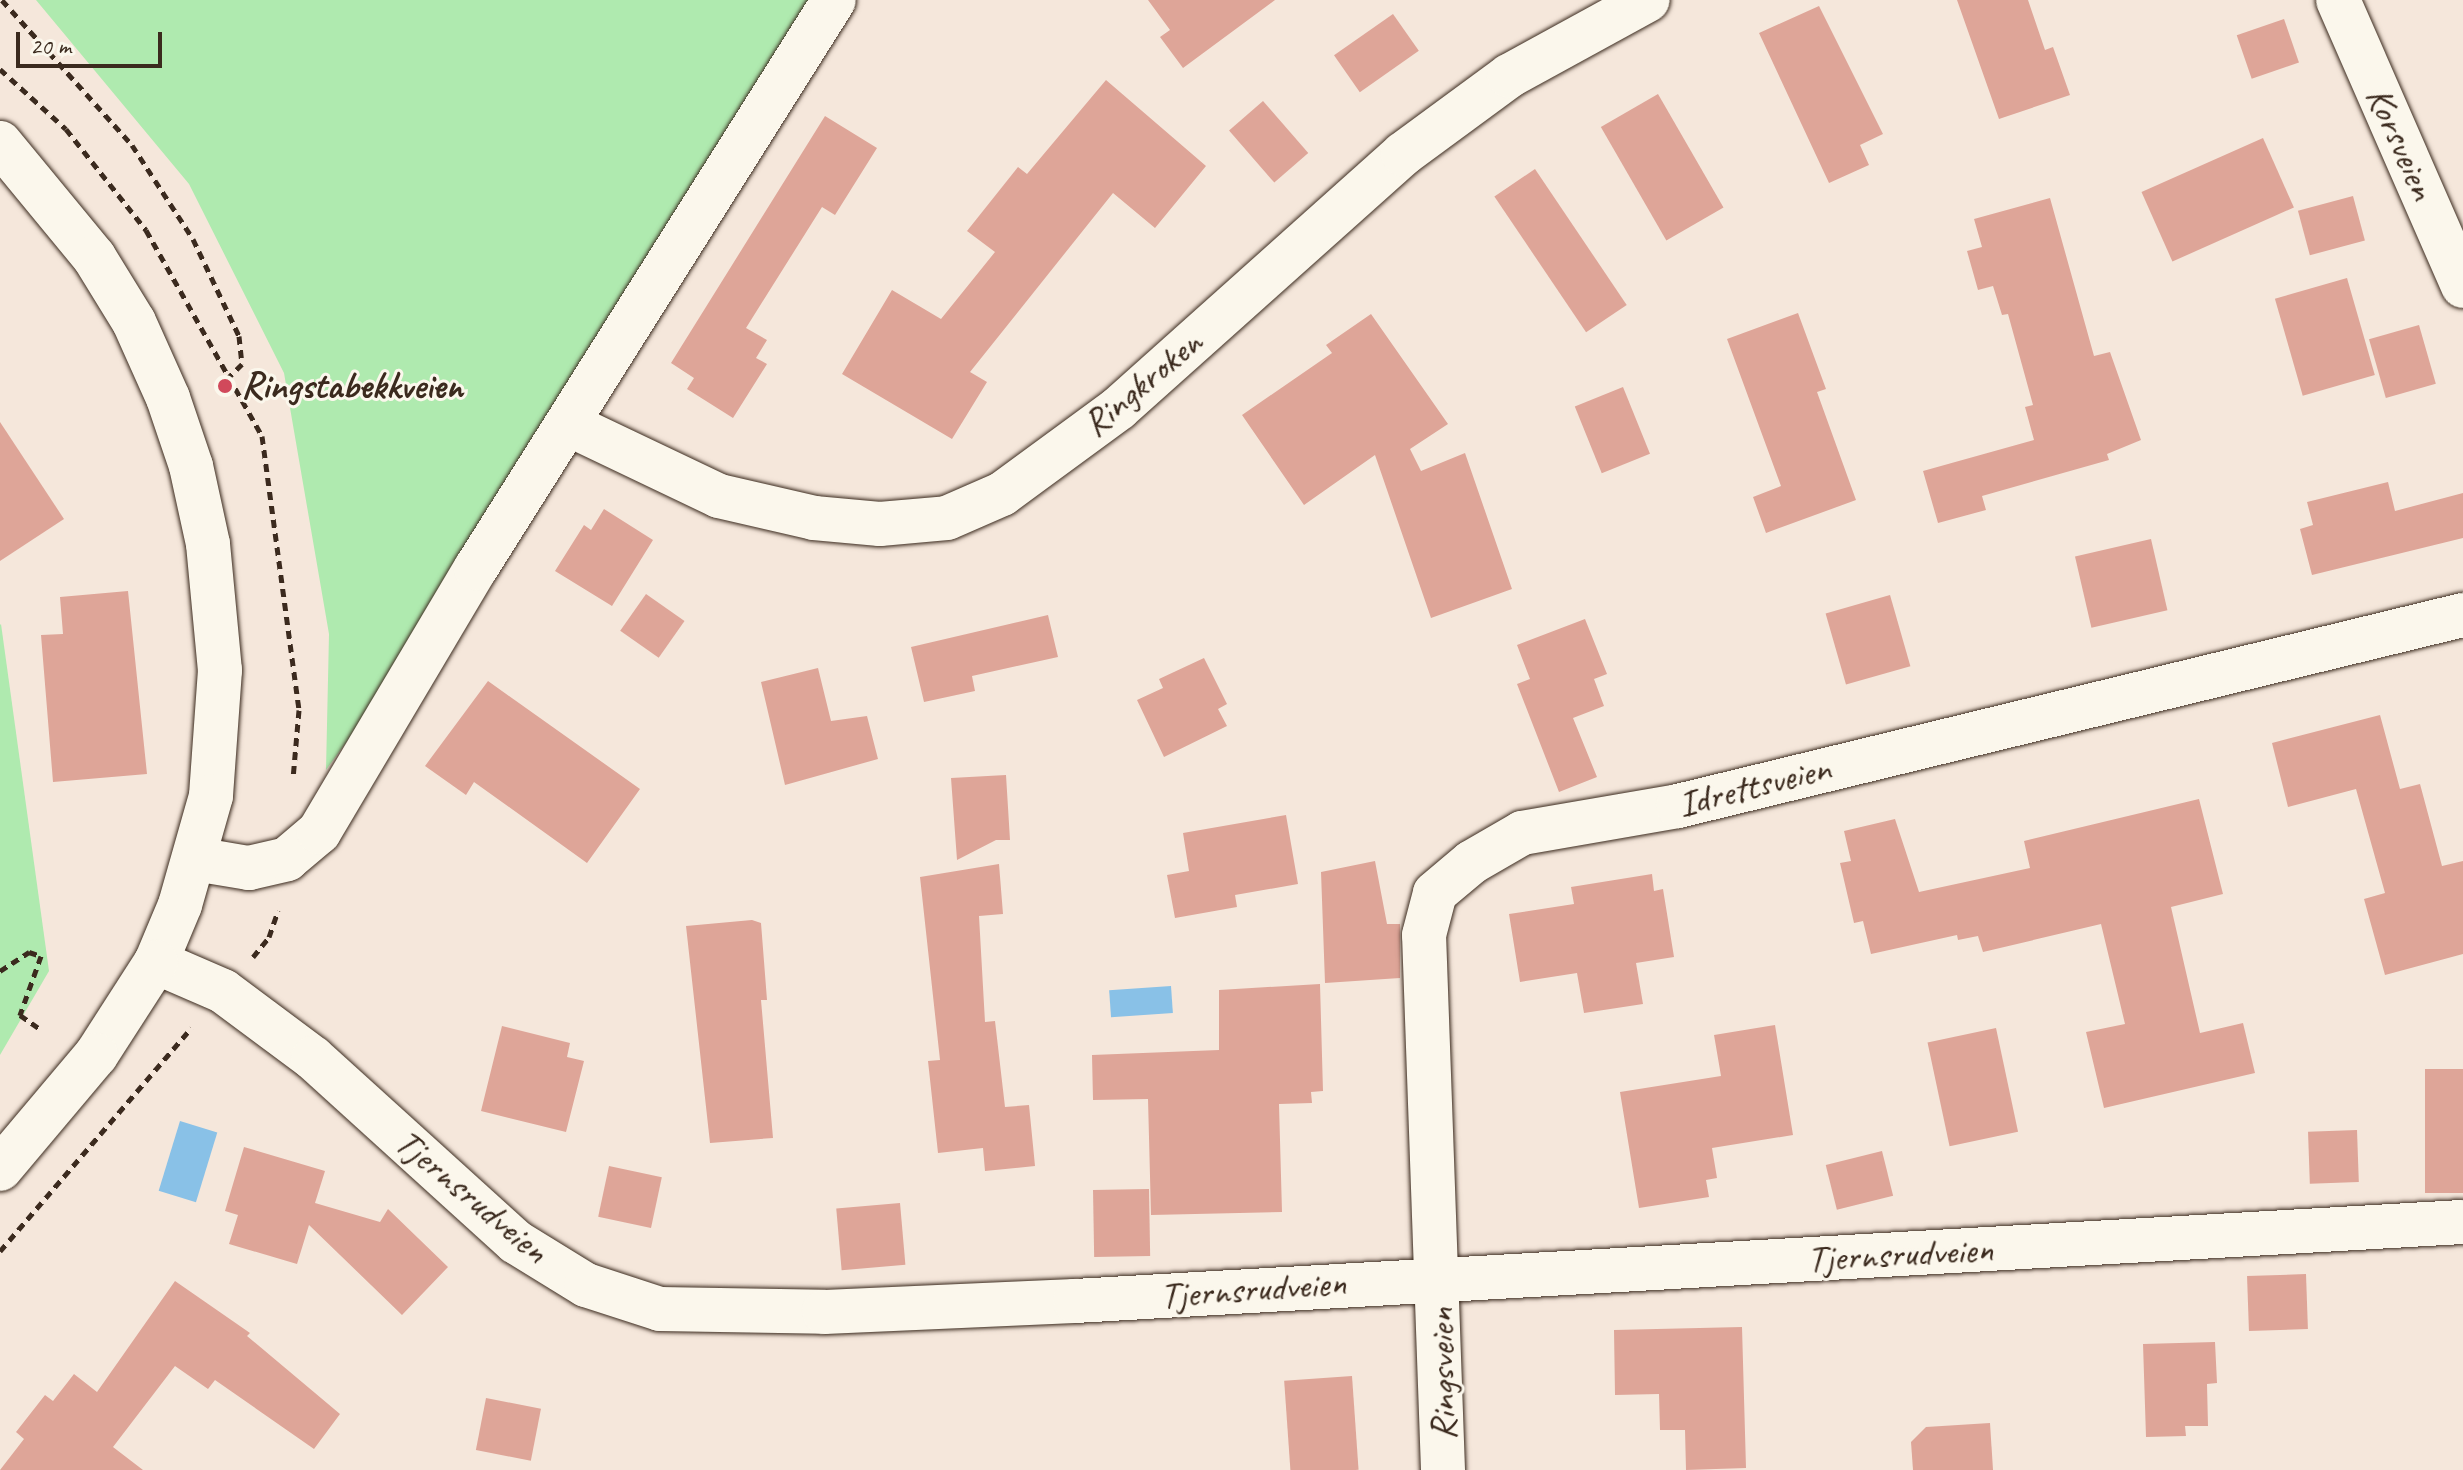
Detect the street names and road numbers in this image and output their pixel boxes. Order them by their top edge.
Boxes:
street label: Korsveien [2356,80,2446,206]
street label: Ringkroken [1073,320,1211,446]
street label: Idrettsveien [1673,745,1835,827]
street label: Tjernsrudveien [386,1119,558,1273]
street label: Tjernsrudveien [1806,1226,1994,1282]
street label: Tjernsrudveien [1159,1260,1347,1318]
street label: Ringsveien [1418,1307,1466,1441]

